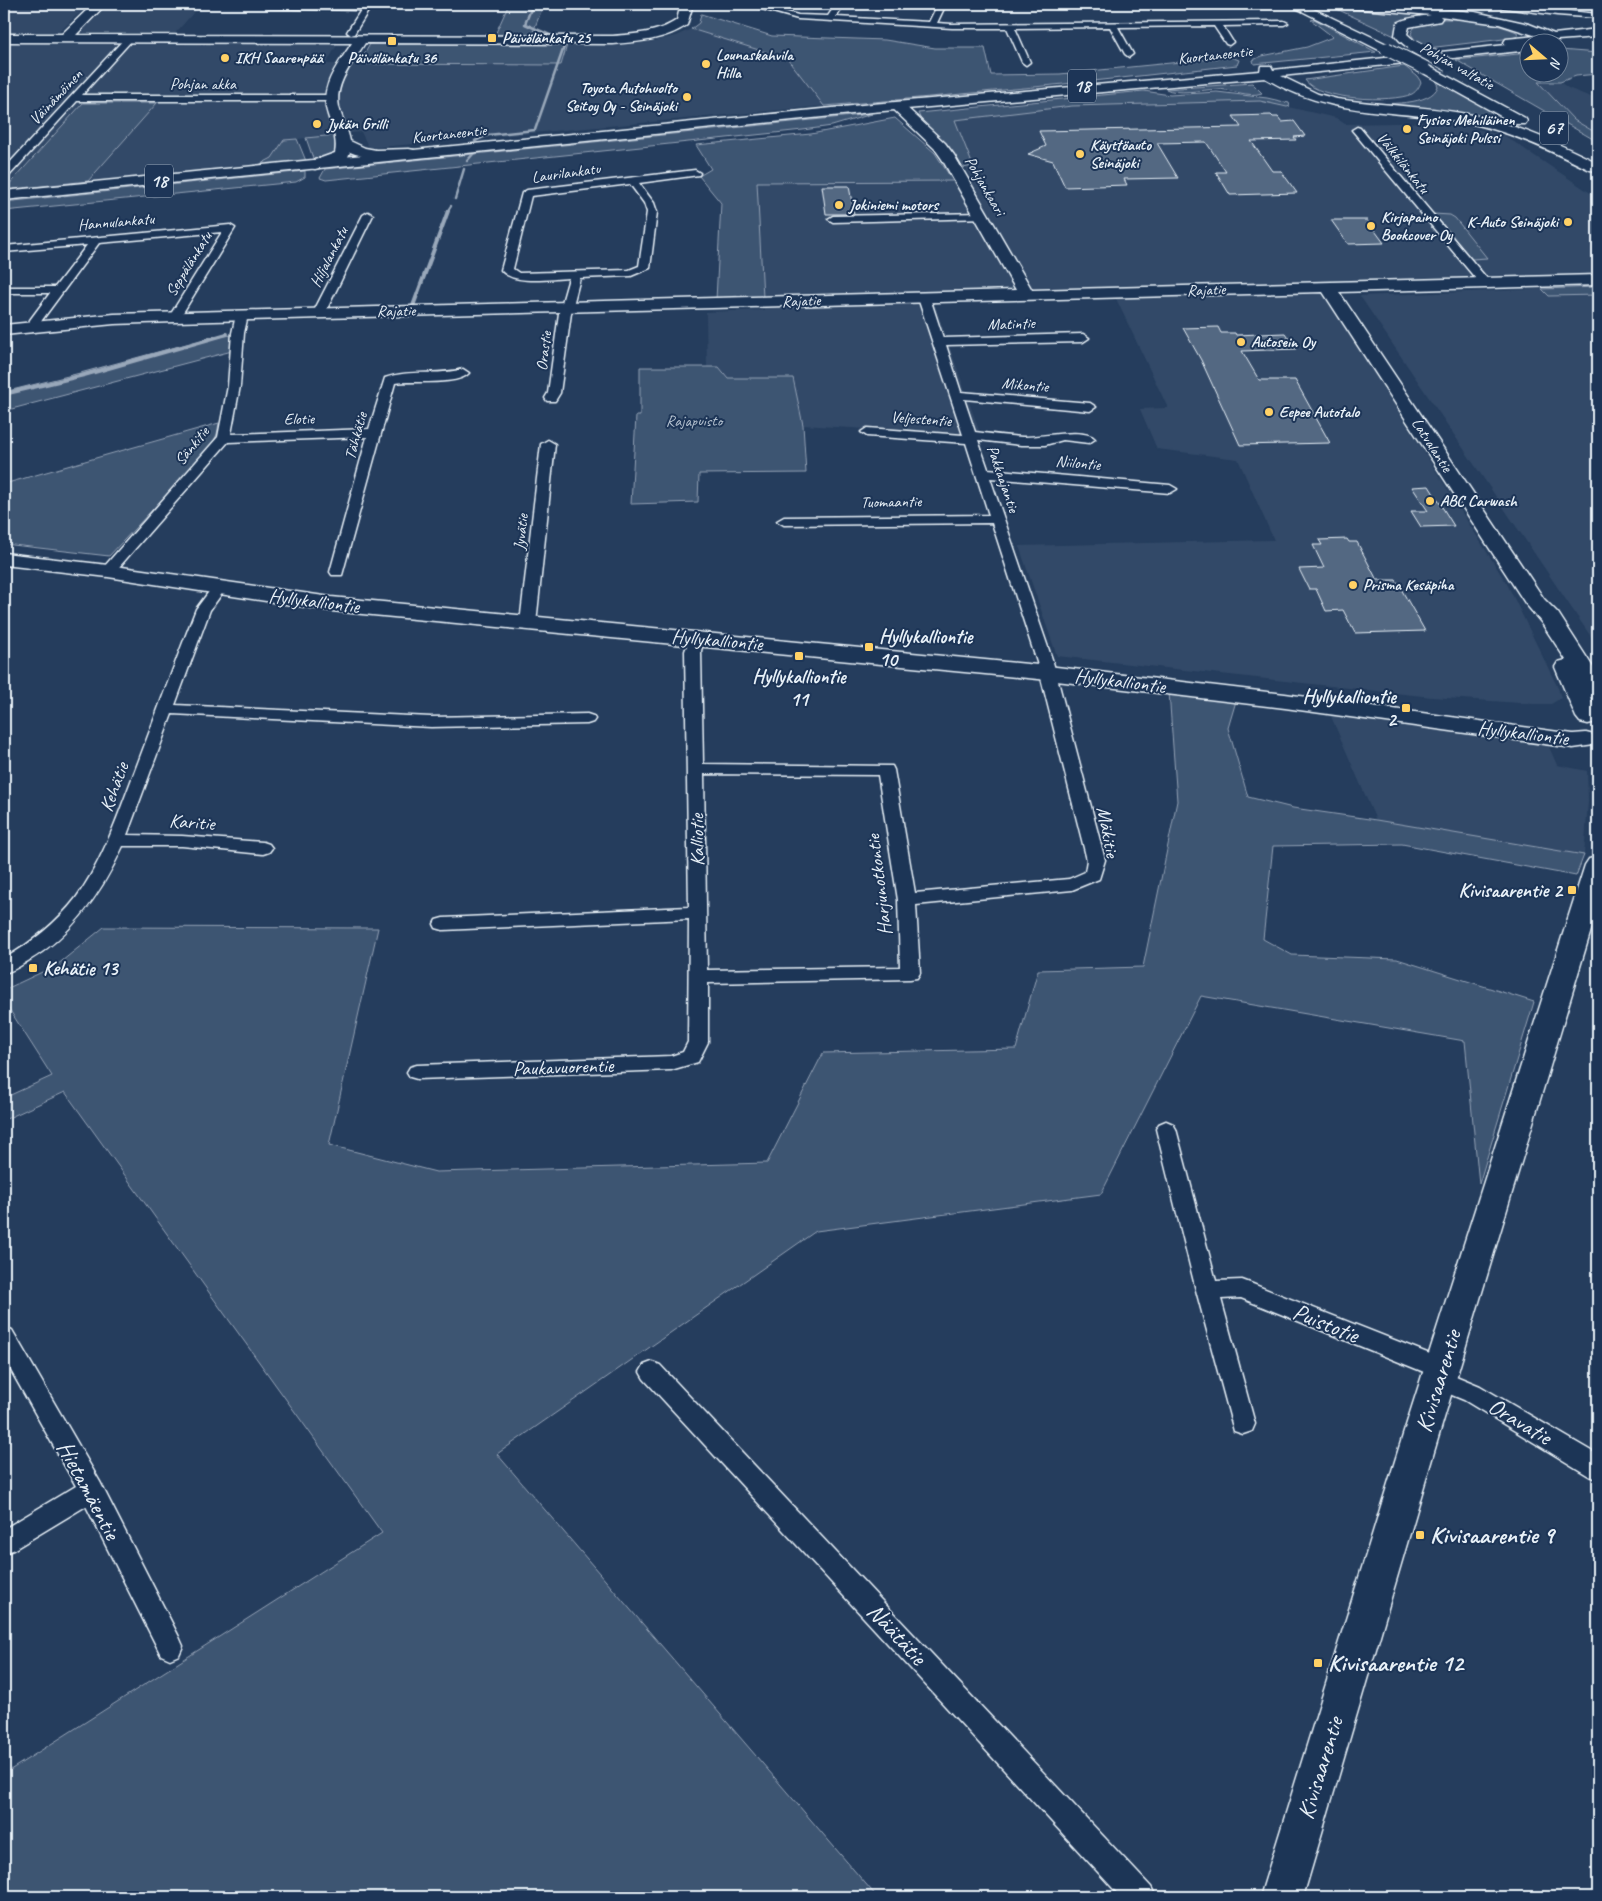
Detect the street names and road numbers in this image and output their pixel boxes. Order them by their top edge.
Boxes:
street label: Pohjan valtatie [1417,38,1499,95]
street label: Kuortaneentie [1177,41,1255,69]
street label: Väinämöinen [25,64,87,129]
road number: 18 [1068,70,1096,102]
street label: Pohjan akka [170,74,237,94]
road number: 67 [1540,112,1568,144]
street label: Kuortaneentie [411,120,489,148]
street label: Välkkilänkatu [1372,128,1434,199]
street label: Pohjankaari [960,153,1011,221]
street label: Laurilankatu [531,158,603,188]
road number: 18 [145,165,173,198]
street label: Hannulankatu [77,209,156,235]
street label: Hiljalankatu [305,223,353,291]
street label: Seppälänkatu [161,227,217,300]
street label: Rajatie [1186,279,1227,301]
street label: Rajatie [781,290,822,312]
street label: Rajatie [377,301,417,321]
street label: Matintie [987,313,1037,335]
street label: Orastie [532,328,557,372]
street label: Mikontie [1001,373,1051,397]
street label: Veljestentie [890,407,954,431]
street label: Tähkätie [340,408,372,462]
street label: Elotie [284,409,316,429]
street label: Latvalantie [1407,414,1458,477]
street label: Sänkitie [170,421,215,470]
street label: Pakkaajantie [982,443,1024,517]
street label: Niilontie [1055,451,1103,475]
street label: Tuomaantie [861,491,923,513]
street label: Jyvätie [509,511,533,552]
street label: Hyllykalliontie [267,583,362,619]
street label: Hyllykalliontie [670,624,765,657]
street label: Hyllykalliontie [1073,663,1168,699]
street label: Hyllykalliontie [1476,715,1571,751]
street label: Kehätie [94,758,135,815]
street label: Mäkitie [1091,804,1125,861]
street label: Karitie [168,808,217,836]
street label: Kalliotie [684,812,710,866]
street label: Harjunotkontie [860,832,898,937]
street label: Paukavuorentie [512,1053,615,1081]
street label: Puistotie [1289,1296,1365,1351]
street label: Kivisaarentie [1408,1324,1468,1436]
street label: Oravatie [1483,1390,1559,1453]
street label: Hietamäentie [50,1435,129,1547]
street label: Näätätie [861,1597,935,1673]
street label: Kivisaarentie [1290,1711,1350,1823]

